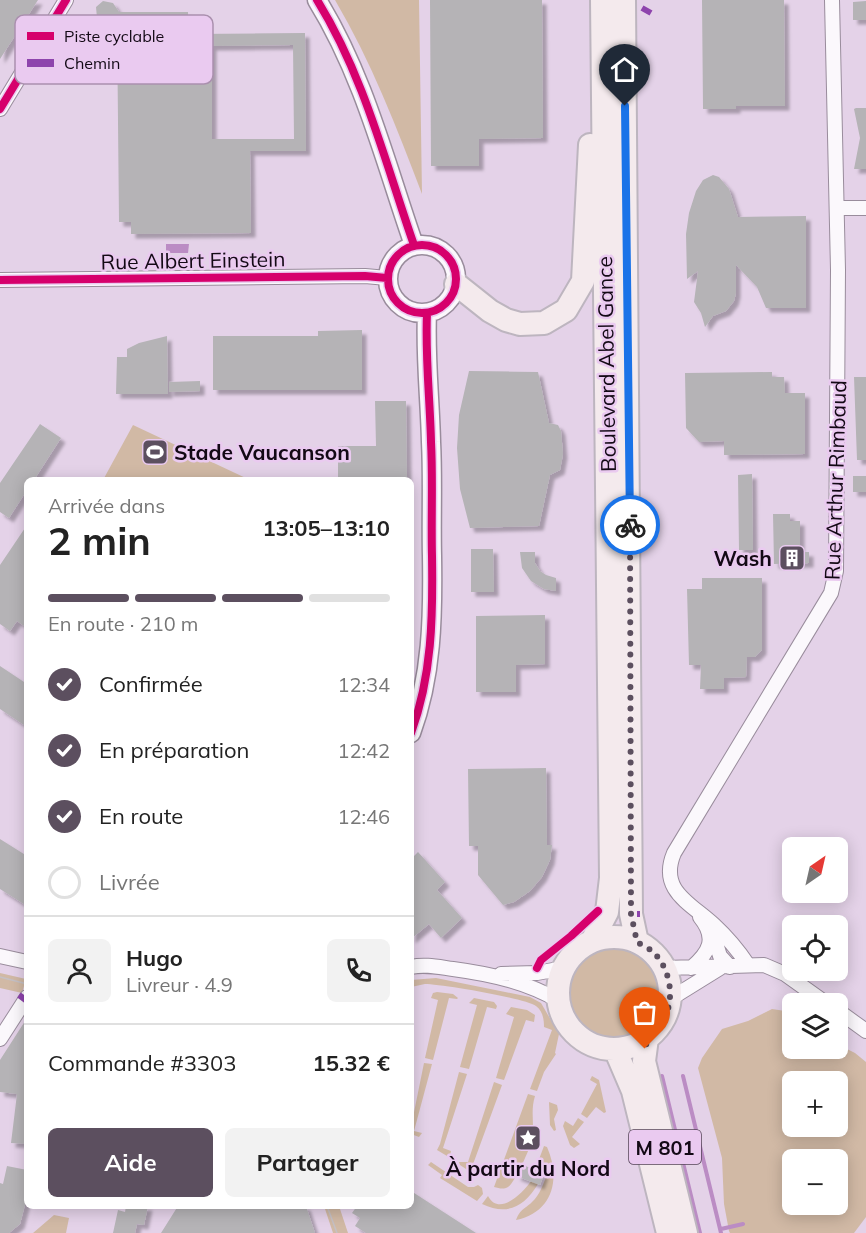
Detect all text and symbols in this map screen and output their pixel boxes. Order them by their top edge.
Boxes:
legend [15,15,213,84]
text: Piste cyclable [64,26,164,46]
pin [599,44,650,106]
text: Chemin [64,53,120,73]
icon: home [608,53,641,86]
street label: Rue Albert Einstein [100,245,286,275]
street label: Boulevard Abel Gance [591,256,621,472]
street label: Rue Arthur Rimbaud [819,380,851,580]
sports icon: Stade Vaucanson [140,437,170,467]
place label: Stade Vaucanson [174,439,350,465]
text: Arrivée dans [48,493,165,518]
courier [600,495,660,555]
icon: bike [614,509,647,542]
text: 13:05–13:10 [262,514,390,542]
text: 2 min [48,516,151,565]
building icon: Wash [777,543,807,573]
place label: Wash [714,545,772,571]
text: En route · 210 m [48,611,198,636]
icon: check [48,668,81,701]
text: Confirmée [99,670,203,698]
text: 12:34 [337,672,390,697]
icon: check [48,734,81,767]
text: En préparation [99,736,249,764]
text: 12:42 [337,738,390,763]
icon: check [48,800,81,833]
text: En route [99,802,183,830]
text: 12:46 [337,804,390,829]
north arrow [782,837,848,903]
map controls [782,837,848,1215]
text: Livrée [99,868,160,896]
button: locate [782,915,848,981]
button: person [48,939,111,1002]
button: phone [327,939,390,1002]
text: Hugo [126,944,183,972]
text: Livreur · 4.9 [126,972,233,997]
pin [619,987,670,1049]
button: layers [782,993,848,1059]
icon: bag [628,996,661,1029]
text: Commande #3303 [48,1049,236,1077]
text: 15.32 € [313,1049,390,1077]
button: + [782,1071,848,1137]
place icon: À partir du Nord [513,1123,543,1153]
button: Aide [48,1128,213,1197]
button: Partager [225,1128,390,1197]
road number: M 801 [629,1130,701,1164]
button: − [782,1149,848,1215]
place label: À partir du Nord [446,1155,610,1181]

